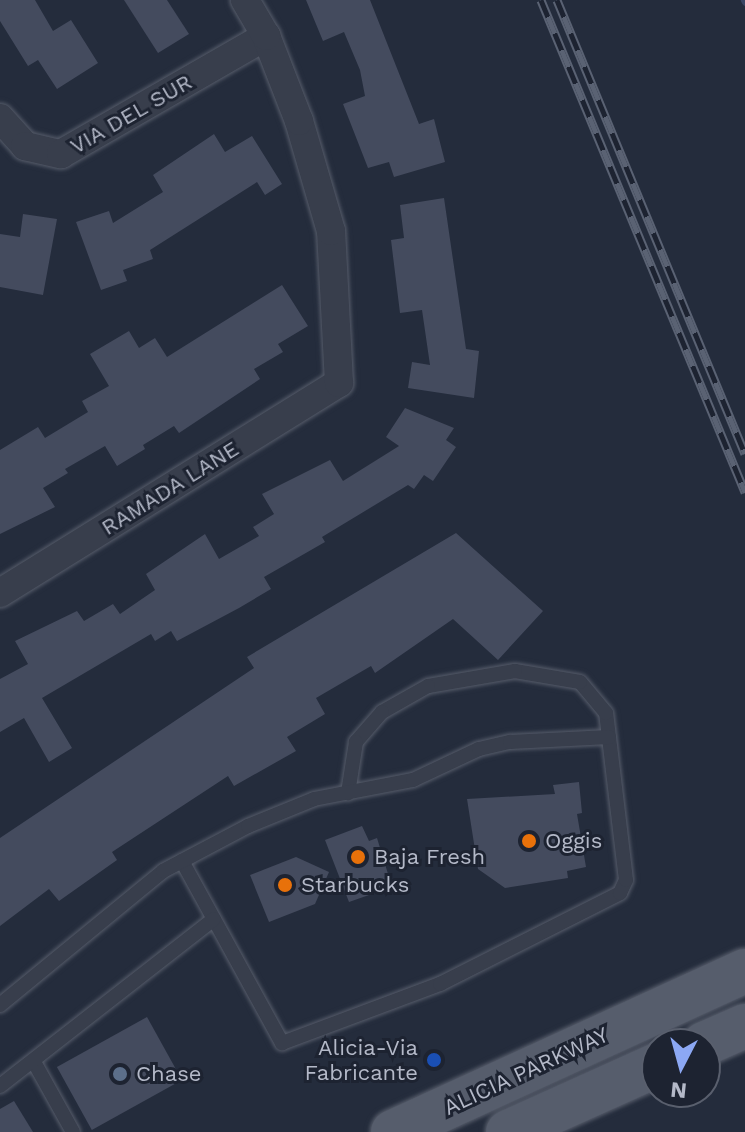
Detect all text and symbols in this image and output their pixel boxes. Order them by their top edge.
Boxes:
street label: VIA DEL SUR [65,68,197,160]
street label: RAMADA LANE [96,435,244,541]
place label: Oggis [545,828,602,854]
marker: Oggis [520,832,538,850]
place label: Baja Fresh [374,844,486,870]
marker: Baja Fresh [349,848,367,866]
place label: Starbucks [301,872,409,898]
marker: Starbucks [276,876,294,894]
street label: ALICIA PARKWAY [439,1021,613,1121]
north arrow [641,1028,721,1108]
place label: Alicia-Via Fabricante [304,1034,418,1086]
marker: Alicia-Via Fabricante [425,1051,443,1069]
place label: Chase [136,1061,201,1087]
marker: Chase [111,1065,129,1083]
text: N [669,1077,688,1104]

